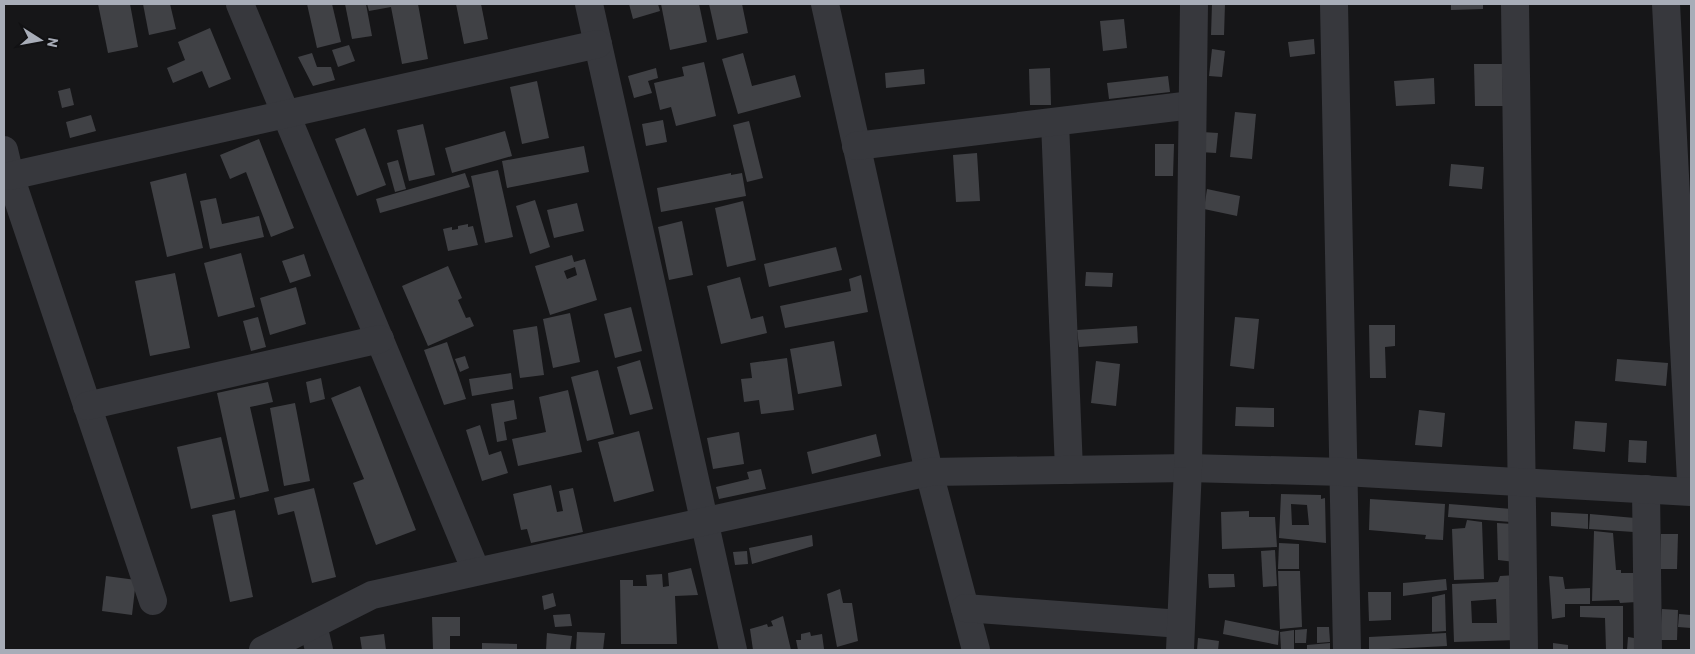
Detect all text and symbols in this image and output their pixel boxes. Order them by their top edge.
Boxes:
north arrow [15,15,65,65]
text: N [44,36,62,49]

